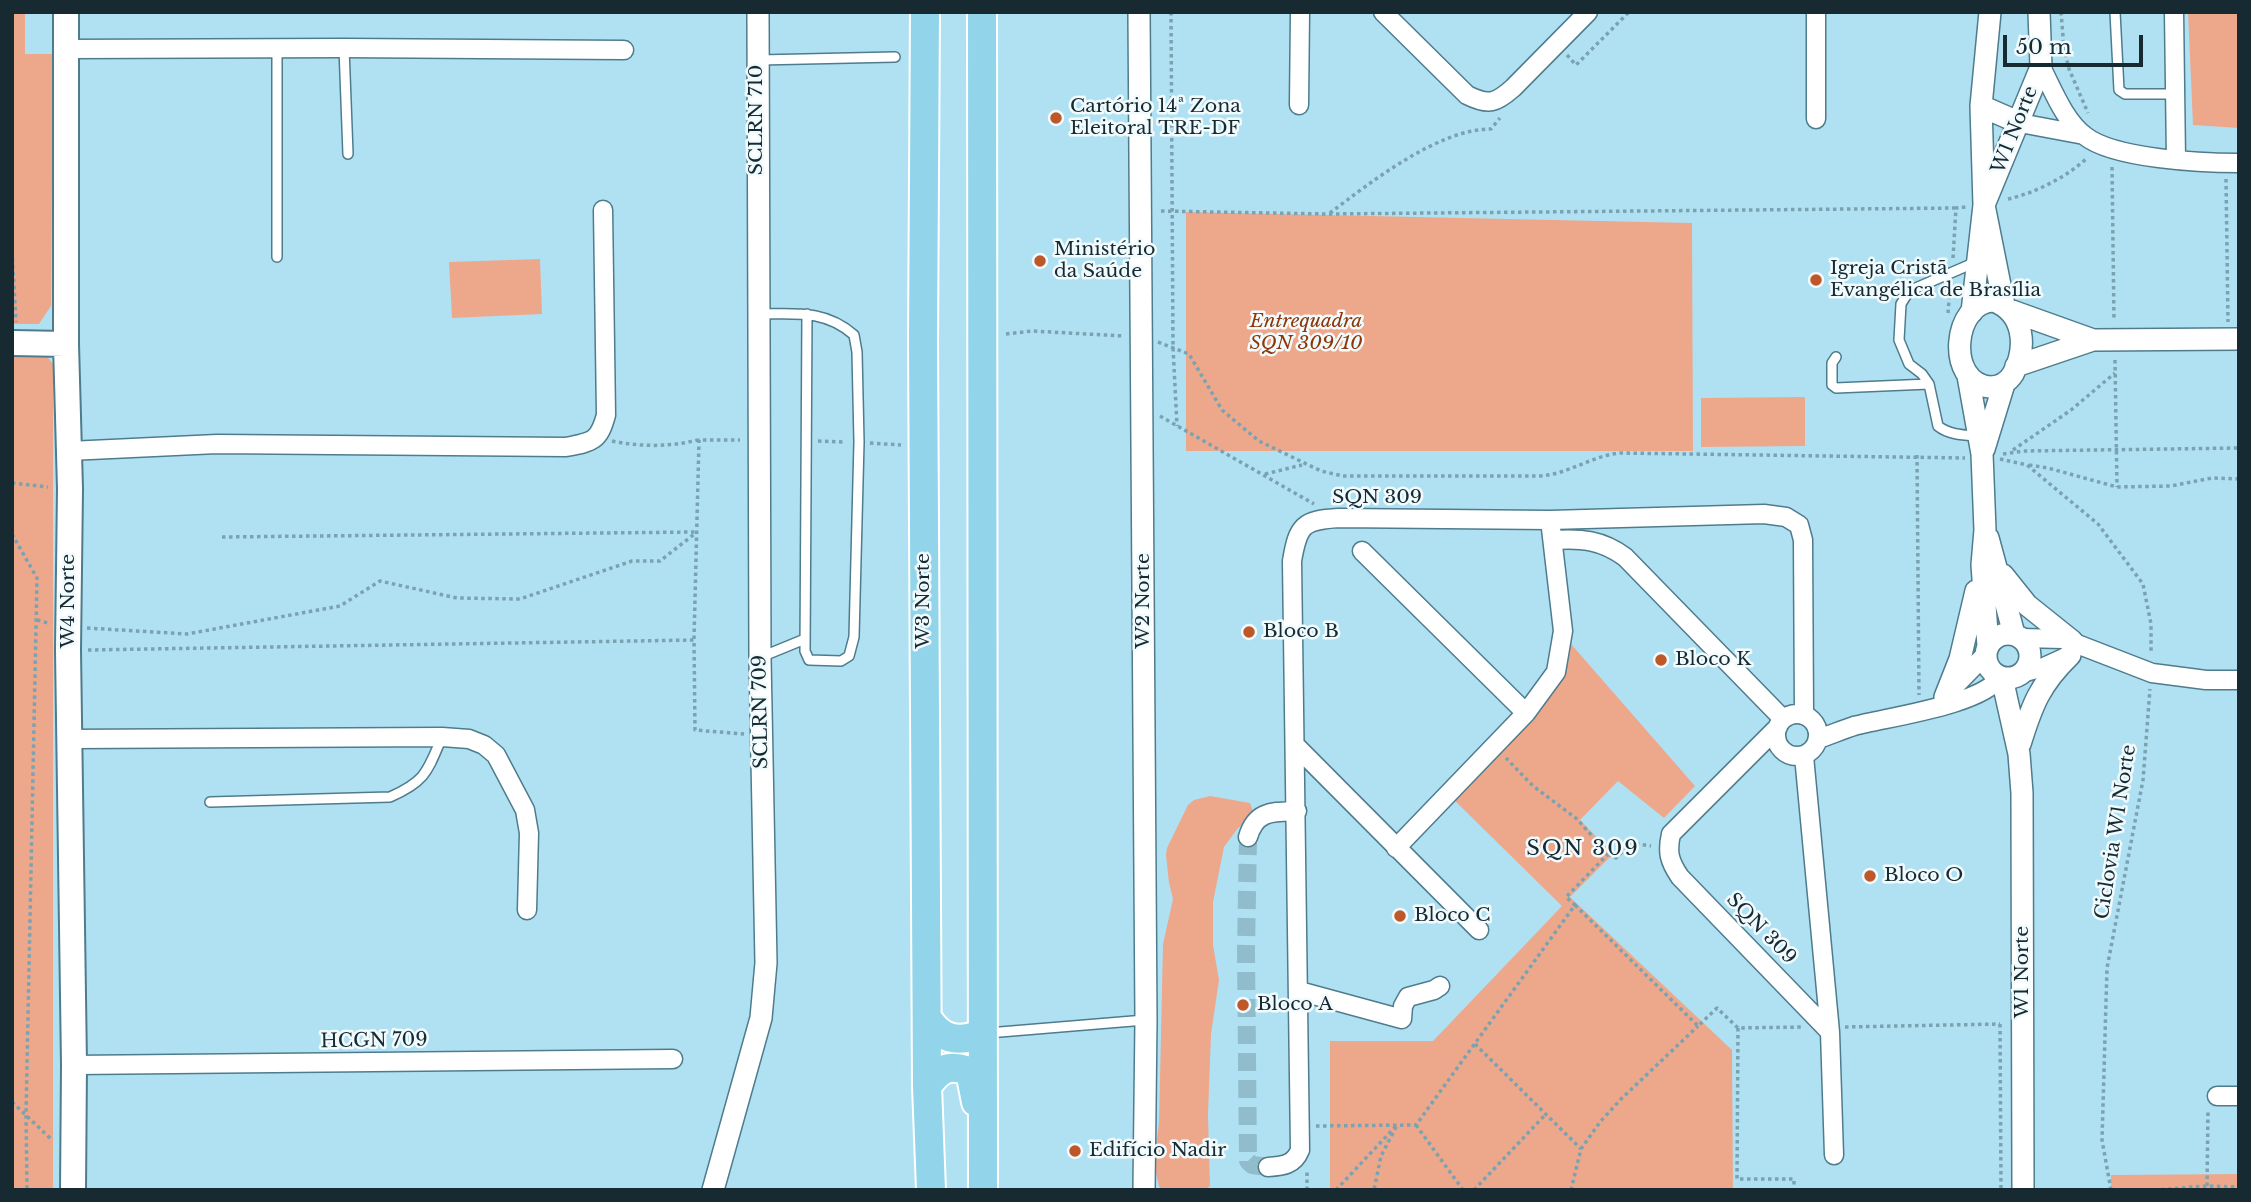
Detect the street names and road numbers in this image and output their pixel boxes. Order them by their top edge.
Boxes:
street label: SCLRN 710 [746,65,768,175]
street label: W1 Norte [1987,83,2043,177]
street label: SQN 309 [1332,487,1422,509]
street label: W3 Norte [913,553,935,649]
street label: W2 Norte [1133,553,1155,649]
street label: W4 Norte [58,554,80,648]
street label: SCLRN 709 [749,655,773,769]
street label: Ciclovia W1 Norte [2091,743,2141,921]
street label: SQN 309 [1722,889,1800,969]
street label: W1 Norte [2012,926,2034,1018]
street label: HCGN 709 [320,1029,428,1053]

